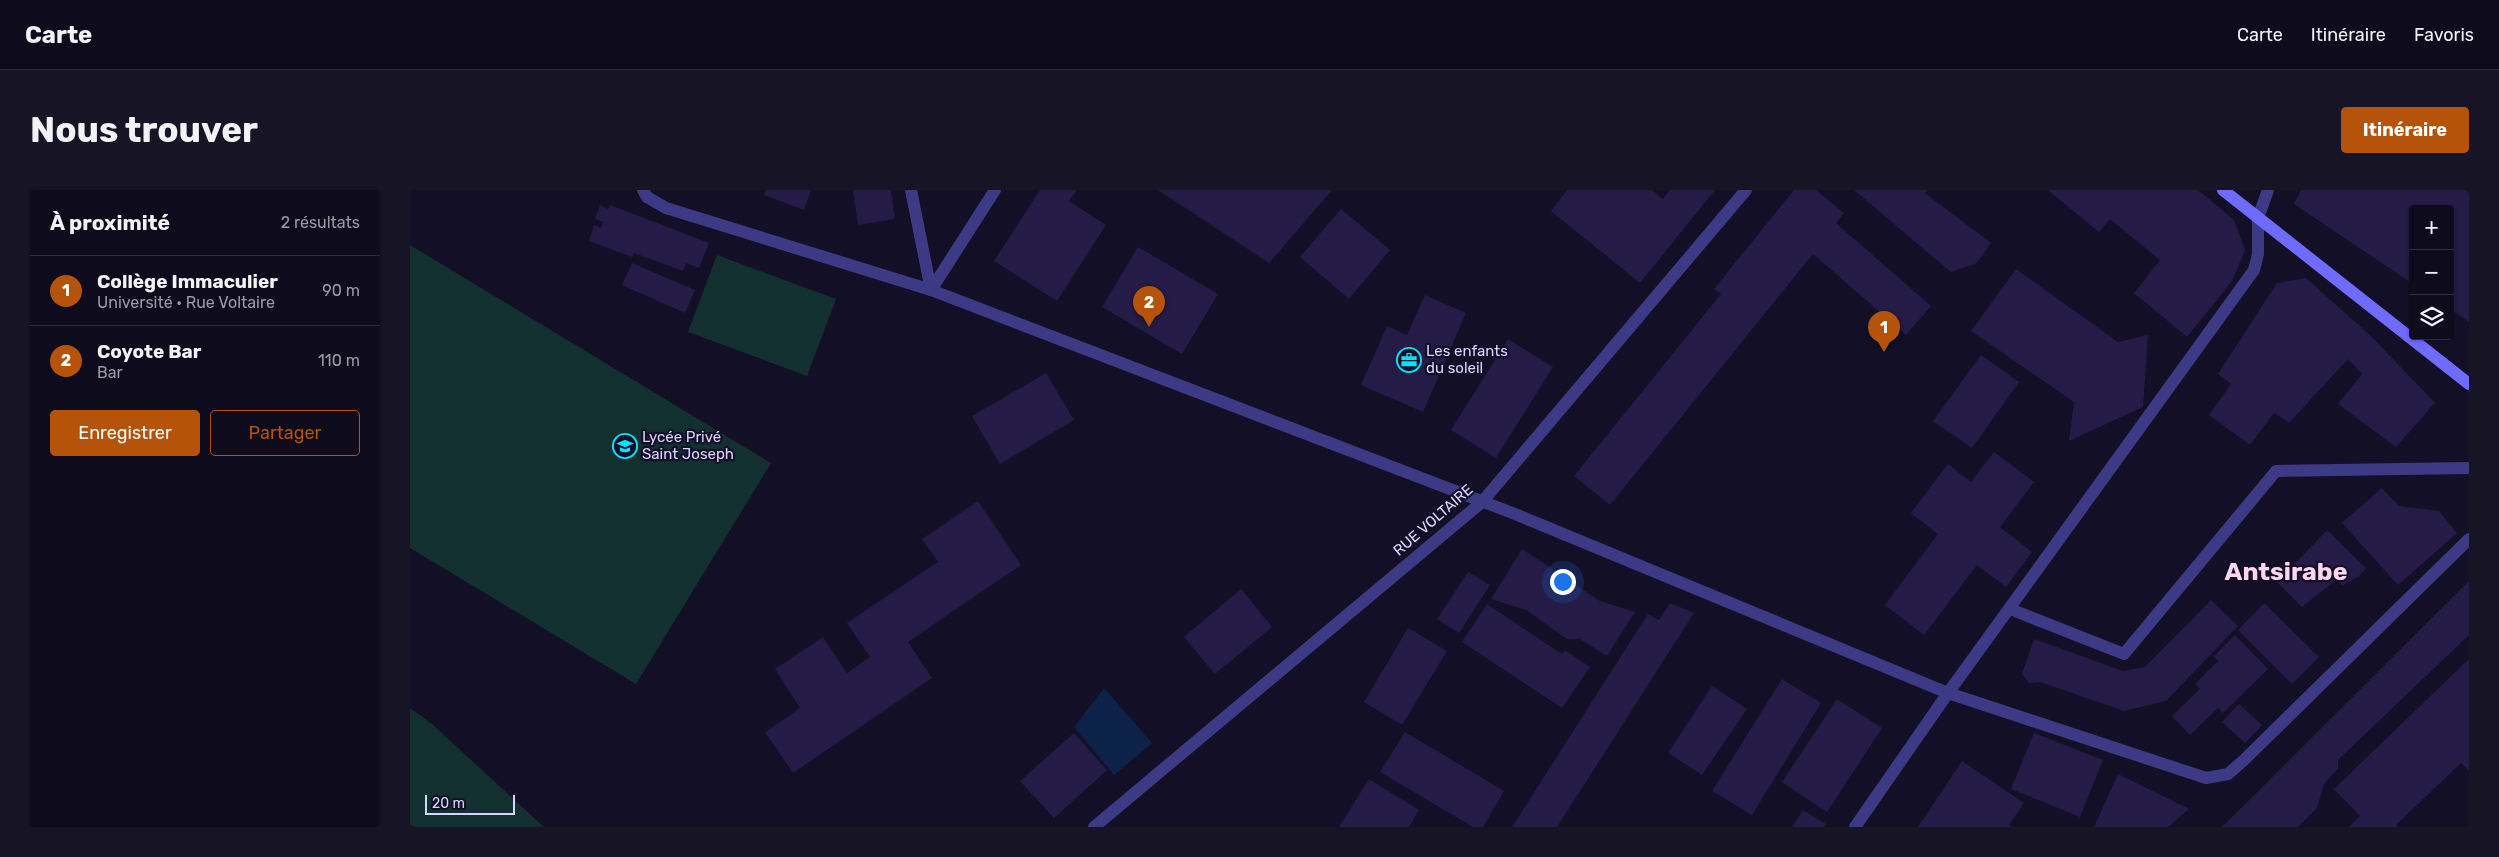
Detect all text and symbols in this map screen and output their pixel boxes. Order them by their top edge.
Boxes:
text: Carte [25,21,92,49]
text: Carte [2237,24,2283,46]
text: Itinéraire [2311,24,2386,46]
text: Favoris [2414,24,2474,46]
button: Itinéraire [2341,107,2469,153]
text: Nous trouver [30,109,258,151]
map controls [2409,205,2454,340]
button: + [2409,205,2454,250]
text: À proximité [50,210,170,235]
text: 2 résultats [281,213,360,232]
button: − [2409,250,2454,295]
text: Collège Immaculier [97,270,278,293]
text: 1 [62,281,70,300]
text: 90 m [322,281,360,300]
pin: 2 [1133,286,1165,327]
text: Université · Rue Voltaire [97,293,275,312]
button: layers [2409,295,2454,340]
pin: 1 [1868,311,1900,352]
text: Coyote Bar [97,340,201,363]
place label: Les enfants du soleil [1426,342,1508,377]
office icon: Les enfants du soleil [1396,347,1422,373]
text: 2 [61,351,71,370]
text: 110 m [318,351,360,370]
text: Bar [97,363,123,382]
button: Enregistrer [50,410,200,456]
button: Partager [210,410,360,456]
place label: Lycée Privé Saint Joseph [642,428,734,463]
school or university icon: Lycée Privé Saint Joseph [612,433,638,459]
street label: RUE VOLTAIRE [1389,481,1477,559]
district label: Antsirabe [2225,557,2348,586]
your location [1550,569,1576,595]
scale bar [425,792,515,815]
text: 20 m [432,795,465,812]

